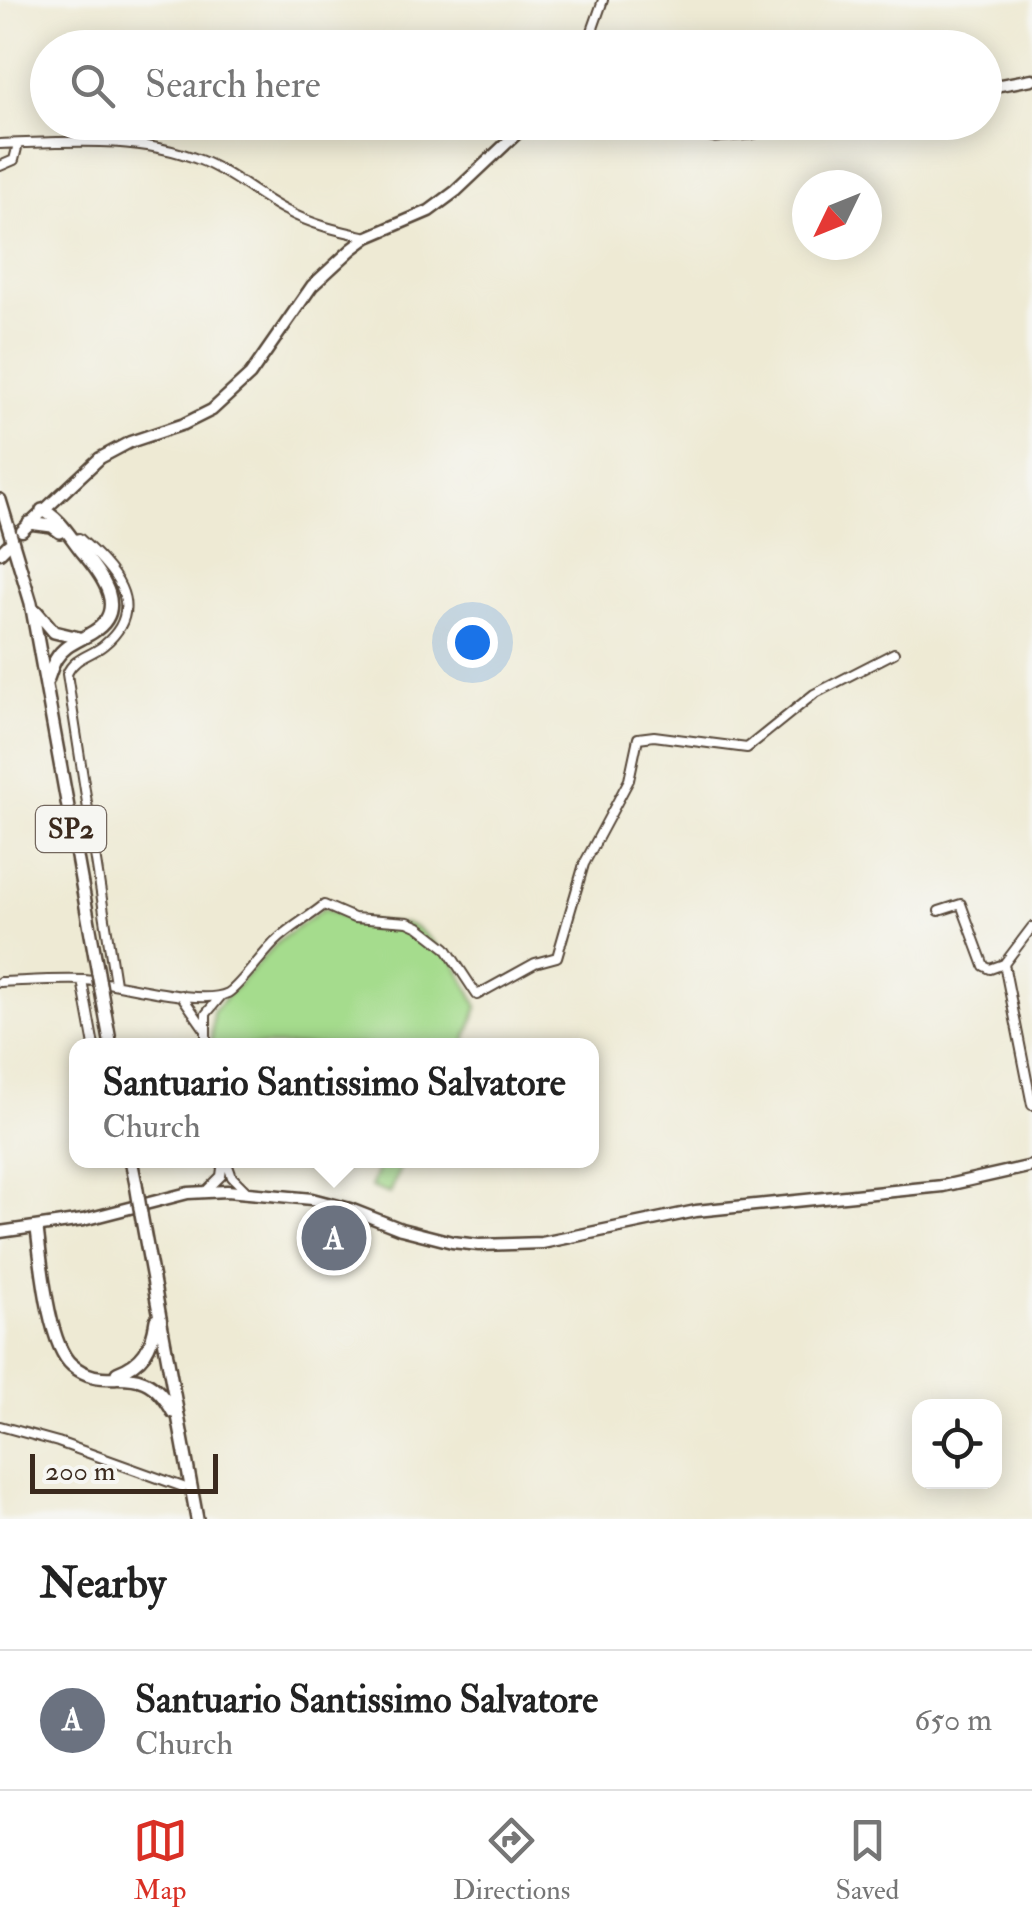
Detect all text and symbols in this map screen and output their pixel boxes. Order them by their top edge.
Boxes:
search box [30,30,1002,140]
icon: search [65,58,120,113]
text: Search here [145,61,321,109]
north arrow [792,170,882,260]
your location [447,617,498,668]
road number: SP2 [36,806,106,852]
popup [69,1038,599,1168]
text: Santuario Santissimo Salvatore [102,1059,566,1107]
text: Church [102,1107,201,1147]
pin: A [302,1200,366,1276]
map controls [912,1399,1002,1489]
button: locate [912,1399,1002,1489]
scale bar [30,1449,218,1494]
text: 200 m [45,1454,116,1489]
text: Nearby [40,1558,166,1610]
text: Santuario Santissimo Salvatore [135,1676,598,1724]
text: A [62,1700,83,1740]
text: 650 m [914,1700,992,1740]
text: Church [135,1724,233,1764]
tab: Map [133,1813,188,1908]
tab: Directions [453,1813,570,1908]
tab: Saved [835,1813,899,1908]

